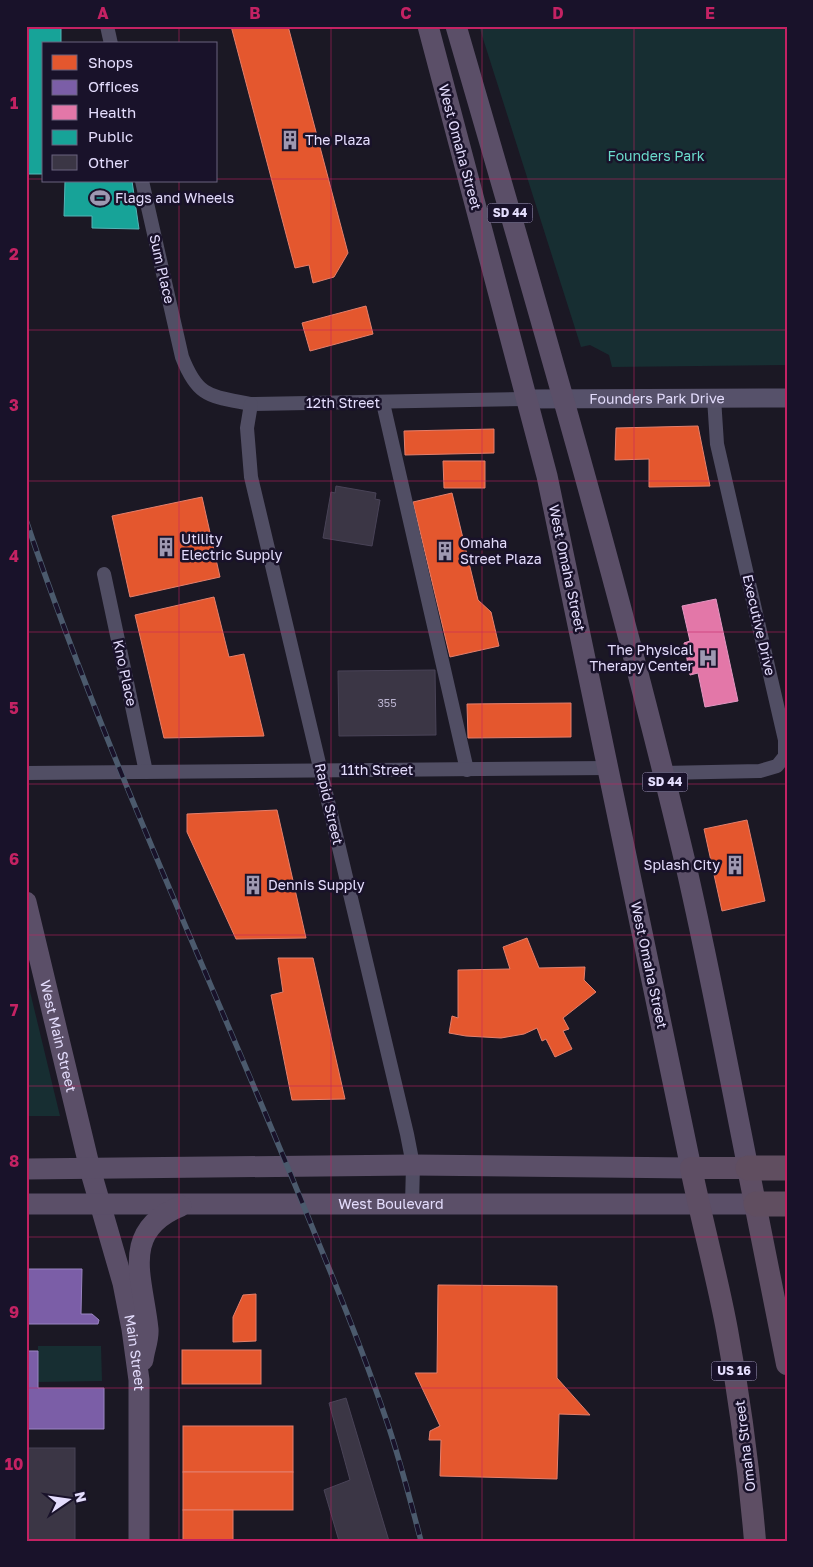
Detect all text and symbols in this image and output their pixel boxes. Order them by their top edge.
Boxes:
text: A [97,3,109,23]
text: B [249,3,261,23]
text: C [400,3,412,23]
text: D [552,3,564,23]
text: E [705,3,715,23]
legend [42,42,218,182]
text: Shops [88,53,133,71]
text: Offices [88,77,139,95]
street label: West Omaha Street [435,82,485,212]
text: 1 [10,93,18,113]
text: Health [88,103,136,121]
text: Public [88,127,133,145]
building icon: The Plaza [279,129,301,151]
place label: The Plaza [305,131,371,148]
park label: Founders Park [607,147,705,164]
text: Other [88,153,129,171]
sports icon: Flags and Wheels [89,187,111,209]
place label: Flags and Wheels [115,189,234,206]
road number: SD 44 [488,204,532,222]
street label: Sum Place [146,233,179,305]
text: 2 [9,244,19,264]
street label: Founders Park Drive [589,389,725,407]
street label: 12th Street [306,394,380,411]
text: 3 [9,395,19,415]
street label: West Omaha Street [546,503,589,633]
place label: Utility Electric Supply [181,530,282,563]
place label: Omaha Street Plaza [460,534,542,567]
building icon: Utility Electric Supply [155,536,177,558]
building icon: Omaha Street Plaza [434,540,456,562]
text: 4 [9,546,19,566]
street label: Executive Drive [740,573,779,677]
street label: Kno Place [110,638,141,708]
place label: The Physical Therapy Center [589,641,694,674]
hospital icon: The Physical Therapy Center [697,647,719,669]
house number: 355 [377,696,397,709]
text: 5 [9,698,19,718]
street label: Rapid Street [312,761,347,846]
street label: 11th Street [341,761,413,778]
road number: SD 44 [642,772,688,792]
text: 6 [9,849,19,869]
building icon: Splash City [724,854,746,876]
place label: Splash City [644,856,720,873]
building icon: Dennis Supply [242,874,264,896]
place label: Dennis Supply [268,876,365,893]
street label: West Omaha Street [628,900,671,1030]
street label: West Main Street [37,978,80,1094]
text: 7 [10,1000,19,1020]
text: 8 [9,1151,19,1171]
street label: West Boulevard [338,1195,444,1212]
text: 9 [9,1302,19,1322]
street label: Main Street [121,1313,148,1391]
road number: US 16 [712,1362,756,1380]
street label: Omaha Street [730,1399,759,1493]
text: 10 [5,1454,23,1474]
north arrow [42,1474,92,1524]
text: N [72,1490,91,1504]

